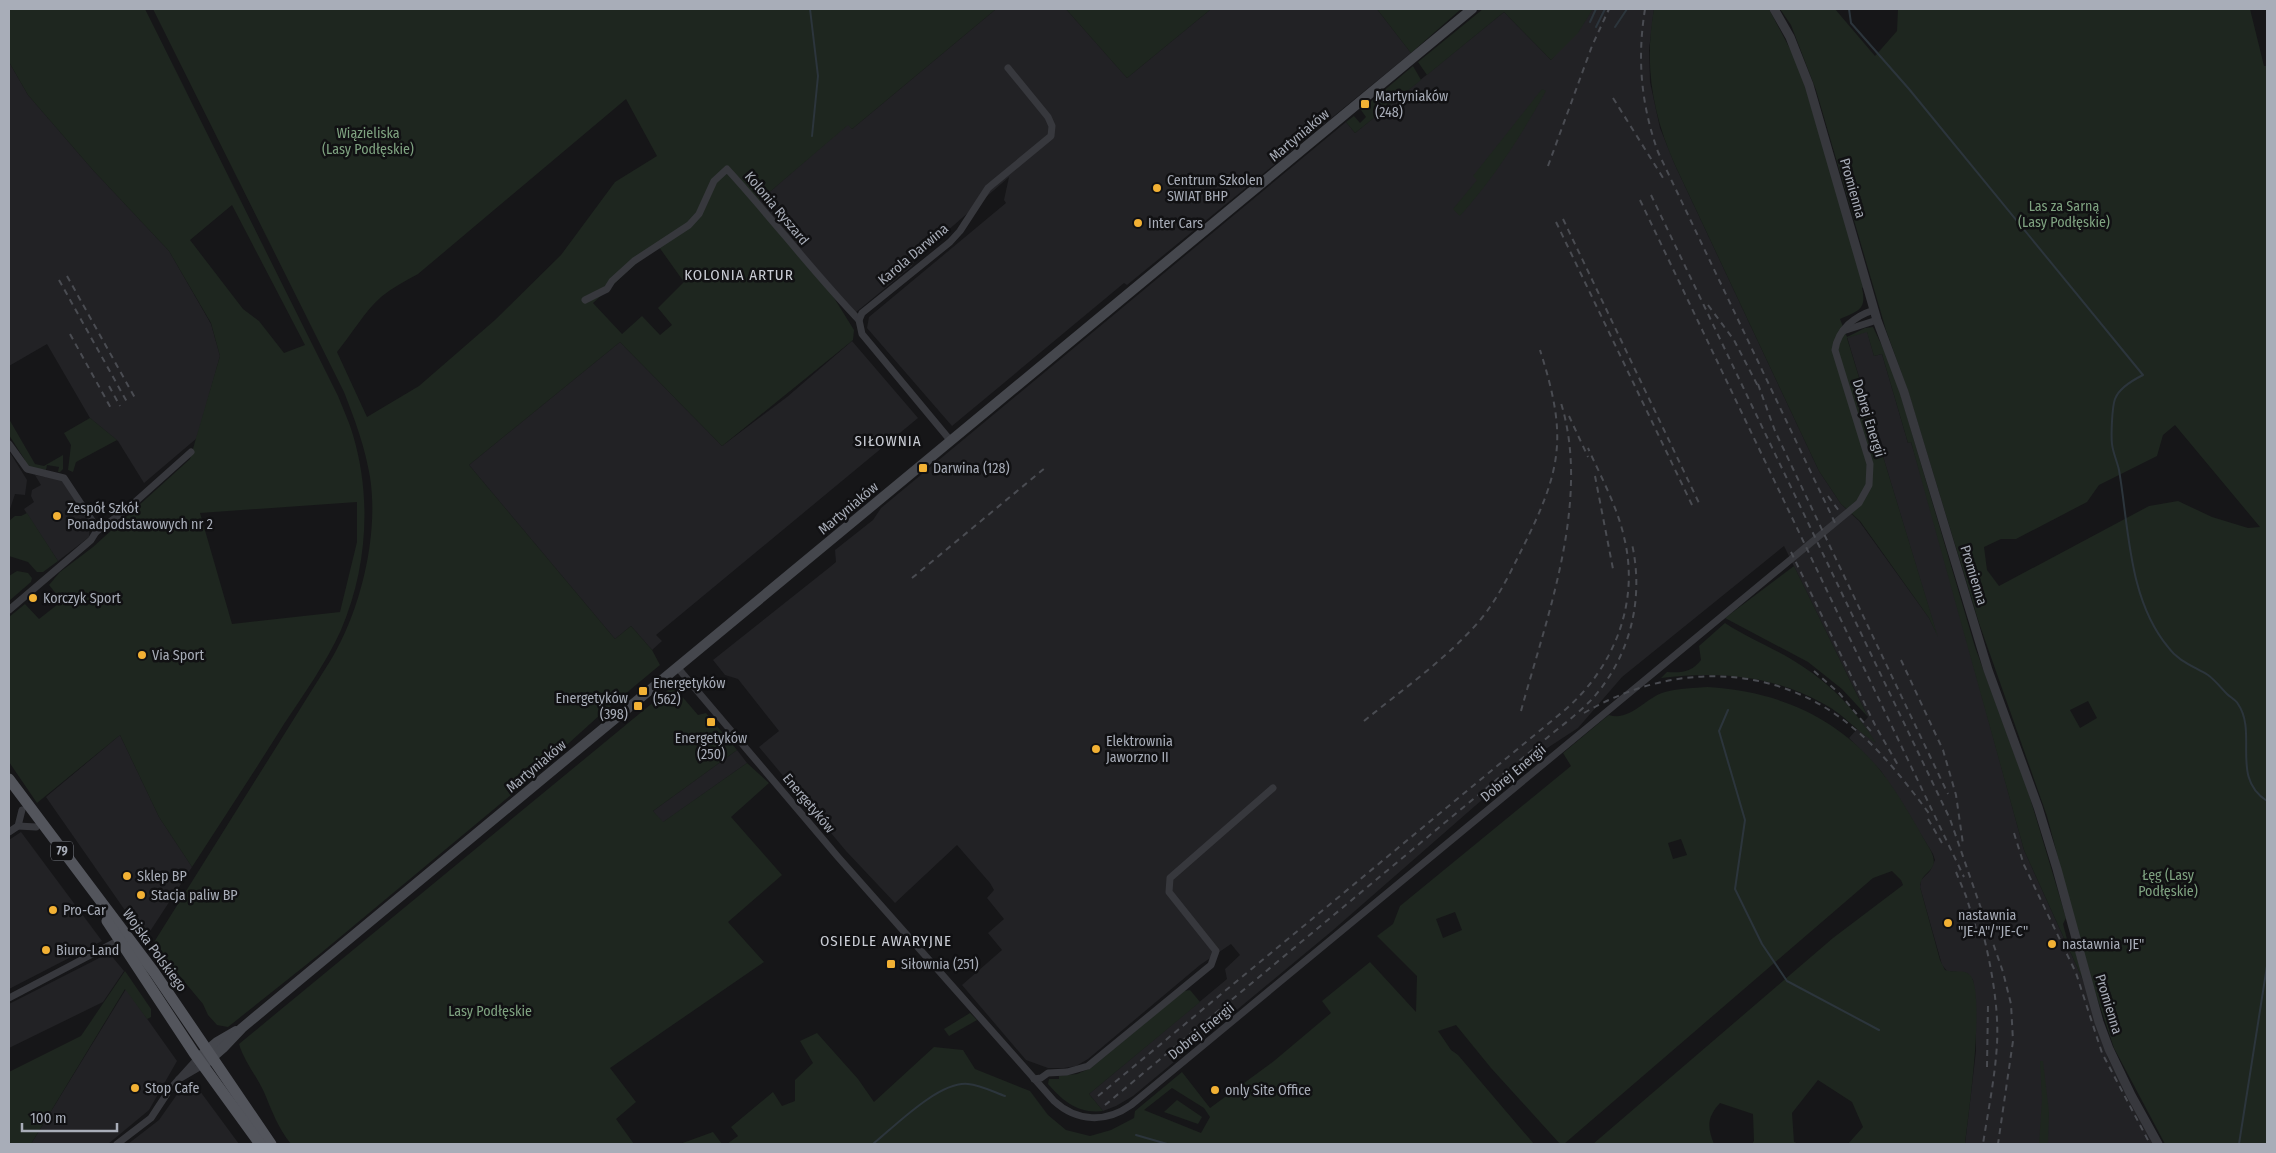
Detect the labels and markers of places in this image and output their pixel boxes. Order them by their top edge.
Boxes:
place label: Martyniaków (248) [1375,88,1448,121]
marker: Martyniaków (248) [1359,98,1371,110]
place label: Centrum Szkolen SWIAT BHP [1167,172,1263,205]
marker: Centrum Szkolen SWIAT BHP [1151,182,1163,194]
place label: Inter Cars [1148,215,1203,232]
marker: Inter Cars [1132,217,1144,229]
place label: Darwina (128) [933,460,1010,477]
marker: Darwina (128) [917,462,929,474]
place label: Zespół Szkół Ponadpodstawowych nr 2 [67,500,213,533]
marker: Zespół Szkół Ponadpodstawowych nr 2 [51,510,63,522]
place label: Korczyk Sport [43,590,121,607]
marker: Korczyk Sport [27,592,39,604]
place label: Via Sport [152,647,204,664]
marker: Via Sport [136,649,148,661]
place label: Energetyków (562) [653,675,725,708]
marker: Energetyków (562) [637,685,649,697]
place label: Energetyków (398) [556,690,628,723]
marker: Energetyków (398) [632,700,644,712]
marker: Energetyków (250) [705,716,717,728]
place label: Energetyków (250) [675,730,747,763]
place label: Elektrownia Jaworzno II [1106,733,1173,766]
marker: Elektrownia Jaworzno II [1090,743,1102,755]
place label: Sklep BP [137,868,187,885]
marker: Sklep BP [121,870,133,882]
place label: Stacja paliw BP [151,887,238,904]
marker: Stacja paliw BP [135,889,147,901]
place label: Pro-Car [63,902,106,919]
marker: Pro-Car [47,904,59,916]
place label: nastawnia "JE-A"/"JE-C" [1958,907,2028,940]
marker: nastawnia "JE-A"/"JE-C" [1942,917,1954,929]
place label: nastawnia "JE" [2062,936,2144,953]
marker: nastawnia "JE" [2046,938,2058,950]
place label: Biuro-Land [56,942,119,959]
marker: Biuro-Land [40,944,52,956]
place label: Siłownia (251) [901,956,979,973]
marker: Siłownia (251) [885,958,897,970]
place label: Stop Cafe [145,1080,199,1097]
marker: Stop Cafe [129,1082,141,1094]
place label: only Site Office [1225,1082,1311,1099]
marker: only Site Office [1209,1084,1221,1096]

